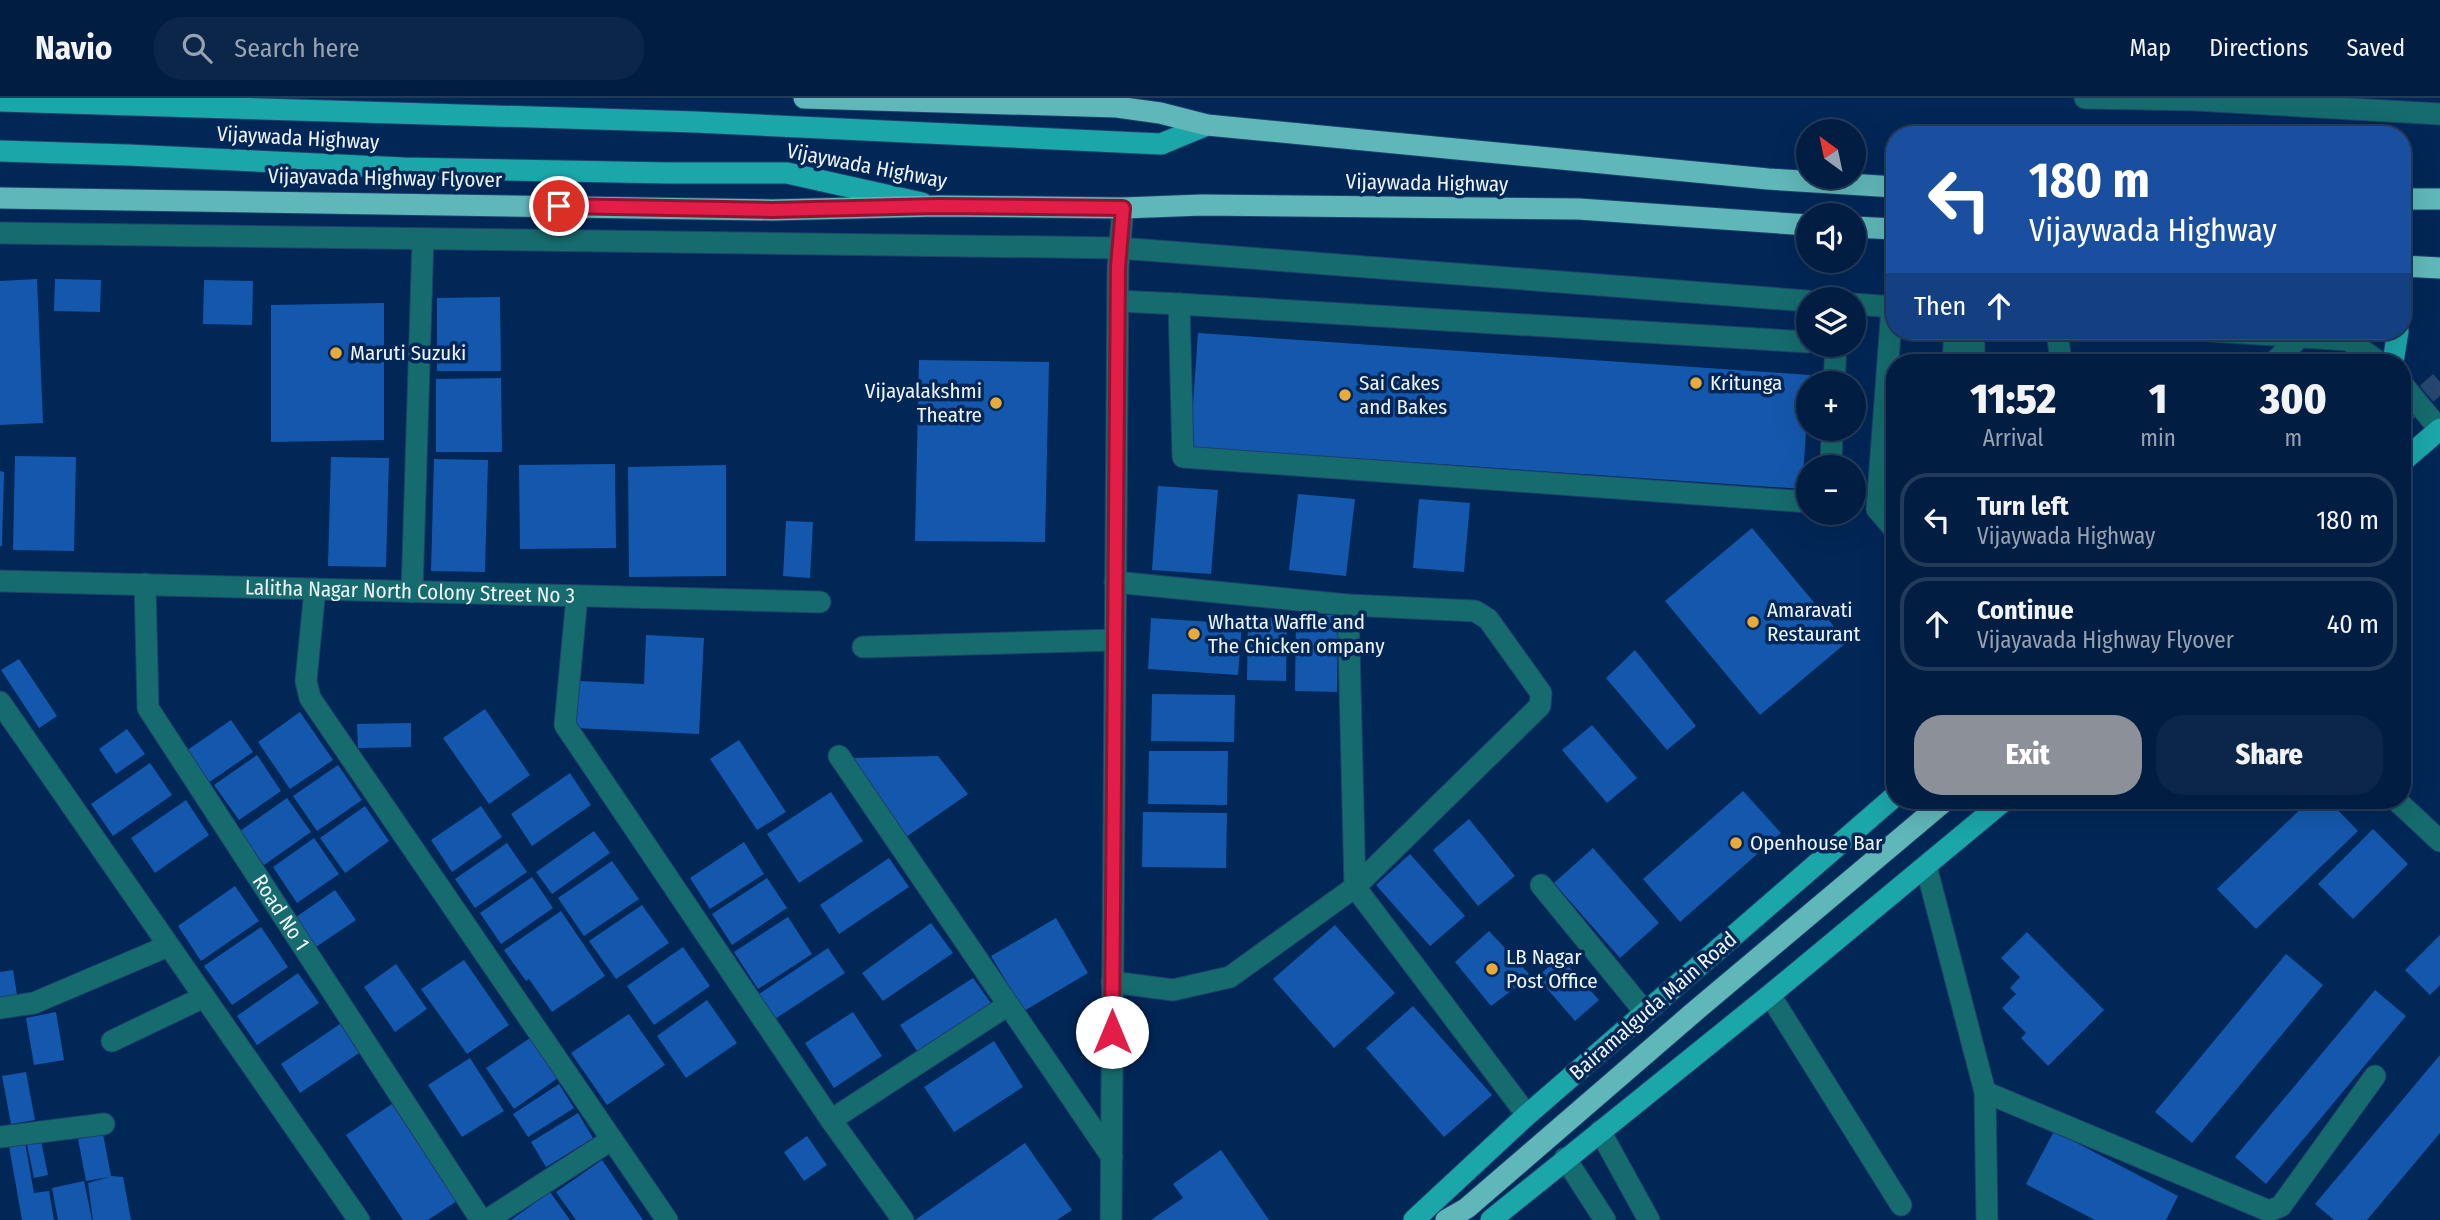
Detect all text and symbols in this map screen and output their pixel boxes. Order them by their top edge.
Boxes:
search box [154,17,644,80]
text: Navio [35,28,112,68]
icon: search [178,29,216,67]
text: Search here [234,33,360,64]
text: Map [2130,34,2171,62]
text: Directions [2209,34,2308,62]
text: Saved [2346,34,2405,62]
north arrow [1796,119,1866,189]
map controls [1796,119,1866,525]
street label: Vijaywada Highway [216,121,381,155]
street label: Vijaywada Highway [785,138,950,194]
text: 180 m [2029,151,2150,210]
icon: left [1914,154,2005,245]
street label: Vijayavada Highway Flyover [268,163,503,193]
street label: Vijaywada Highway [1345,169,1509,197]
pin [529,176,589,236]
icon: arrive [540,187,578,225]
button: sound [1796,203,1866,273]
text: Vijaywada Highway [2029,211,2277,249]
button: layers [1796,287,1866,357]
icon: ahead [1980,287,2018,325]
text: Then [1914,291,1966,322]
place label: Maruti Suzuki [350,340,466,366]
marker: Maruti Suzuki [328,345,344,361]
place label: Sai Cakes and Bakes [1359,370,1447,420]
place label: Kritunga [1710,370,1782,396]
button: + [1796,371,1866,441]
text: 11:52 [1970,374,2056,424]
text: 1 [2149,374,2167,424]
text: 300 [2260,374,2327,424]
marker: Kritunga [1688,375,1704,391]
place label: Vijayalakshmi Theatre [865,378,982,428]
marker: Sai Cakes and Bakes [1337,387,1353,403]
marker: Vijayalakshmi Theatre [988,395,1004,411]
text: Arrival [1983,424,2044,452]
text: min [2140,424,2176,452]
text: m [2285,424,2302,452]
button: − [1796,455,1866,525]
text: Turn left [1977,491,2069,522]
icon: left [1918,501,1956,539]
text: 180 m [2316,505,2379,536]
text: Vijaywada Highway [1977,522,2155,550]
street label: Lalitha Nagar North Colony Street No 3 [245,574,575,609]
text: Continue [1977,595,2074,626]
place label: Amaravati Restaurant [1767,597,1860,647]
icon: ahead [1918,605,1956,643]
place label: Whatta Waffle and The Chicken ompany [1208,609,1385,659]
text: 40 m [2327,609,2379,640]
marker: Amaravati Restaurant [1745,614,1761,630]
marker: Whatta Waffle and The Chicken ompany [1186,626,1202,642]
text: Vijayavada Highway Flyover [1977,626,2234,654]
button: Exit [1914,715,2142,795]
button: Share [2156,715,2383,795]
place label: Openhouse Bar [1750,830,1883,856]
marker: Openhouse Bar [1728,835,1744,851]
street label: Road No 1 [247,870,315,955]
street label: Bairamalguda Main Road [1564,926,1742,1086]
place label: LB Nagar Post Office [1506,944,1598,994]
marker: LB Nagar Post Office [1484,961,1500,977]
position arrow [1075,995,1149,1069]

